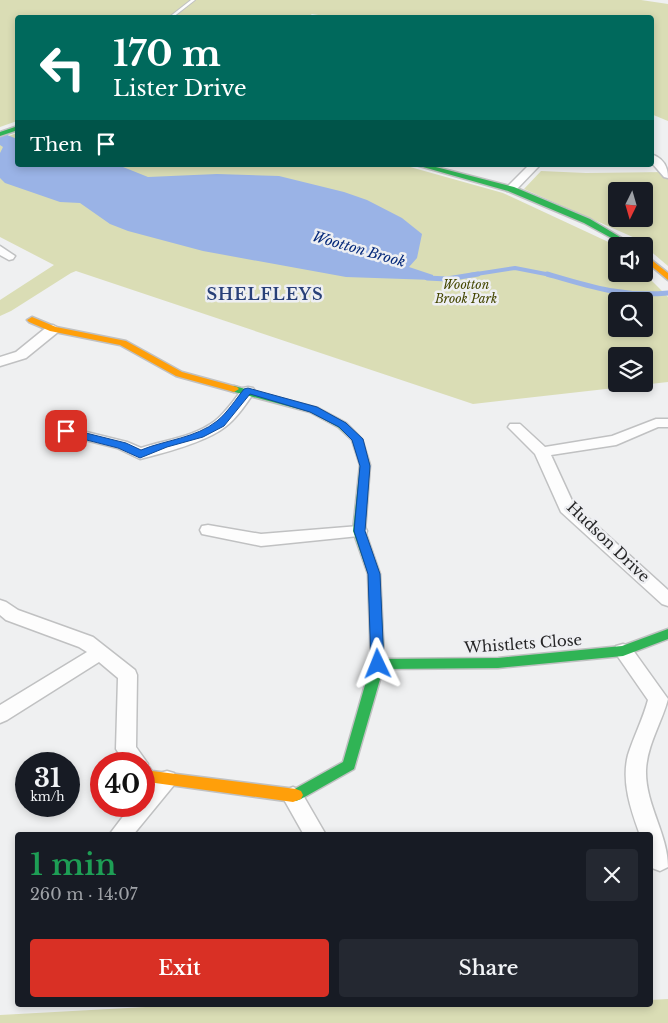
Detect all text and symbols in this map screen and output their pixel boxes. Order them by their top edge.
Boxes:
text: 170 m [113,32,221,75]
icon: left [30,35,95,100]
text: Lister Drive [113,75,247,102]
icon: arrive [92,130,120,158]
text: Then [30,133,82,156]
north arrow [608,182,652,228]
map controls [608,182,653,392]
water label: Wootton Brook [311,227,407,271]
button: sound [608,237,653,282]
park label: Wootton Brook Park [434,277,497,306]
district label: SHELFLEYS [207,284,323,304]
button: search [608,292,653,337]
button: layers [608,347,653,392]
pin [45,410,87,452]
icon: arrive [52,417,80,445]
street label: Hudson Drive [563,497,654,586]
street label: Whistlets Close [462,630,583,657]
position arrow [351,637,403,689]
speed limit sign: 40 [90,752,155,817]
text: 31 [34,763,61,794]
text: km/h [30,789,65,804]
text: 1 min [30,846,116,883]
button: close [586,849,638,901]
text: 260 m · 14:07 [30,884,138,904]
button: Exit [30,939,329,997]
button: Share [339,939,638,997]

